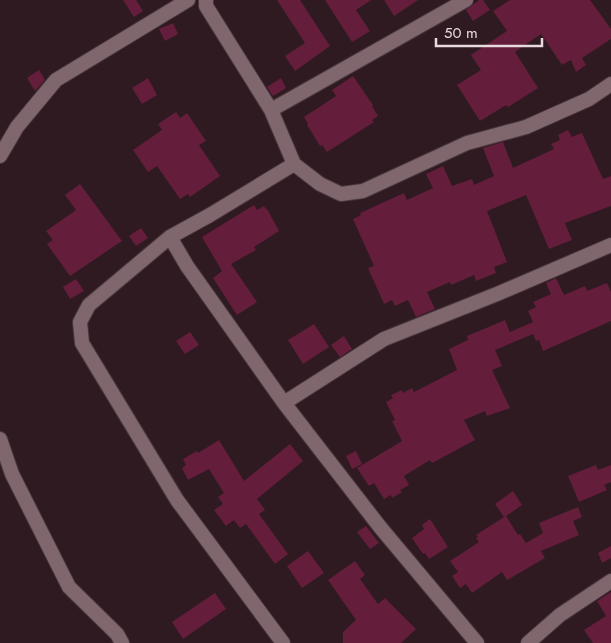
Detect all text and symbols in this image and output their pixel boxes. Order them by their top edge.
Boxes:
scale bar [436,15,542,47]
text: 50 m [444,22,478,44]

